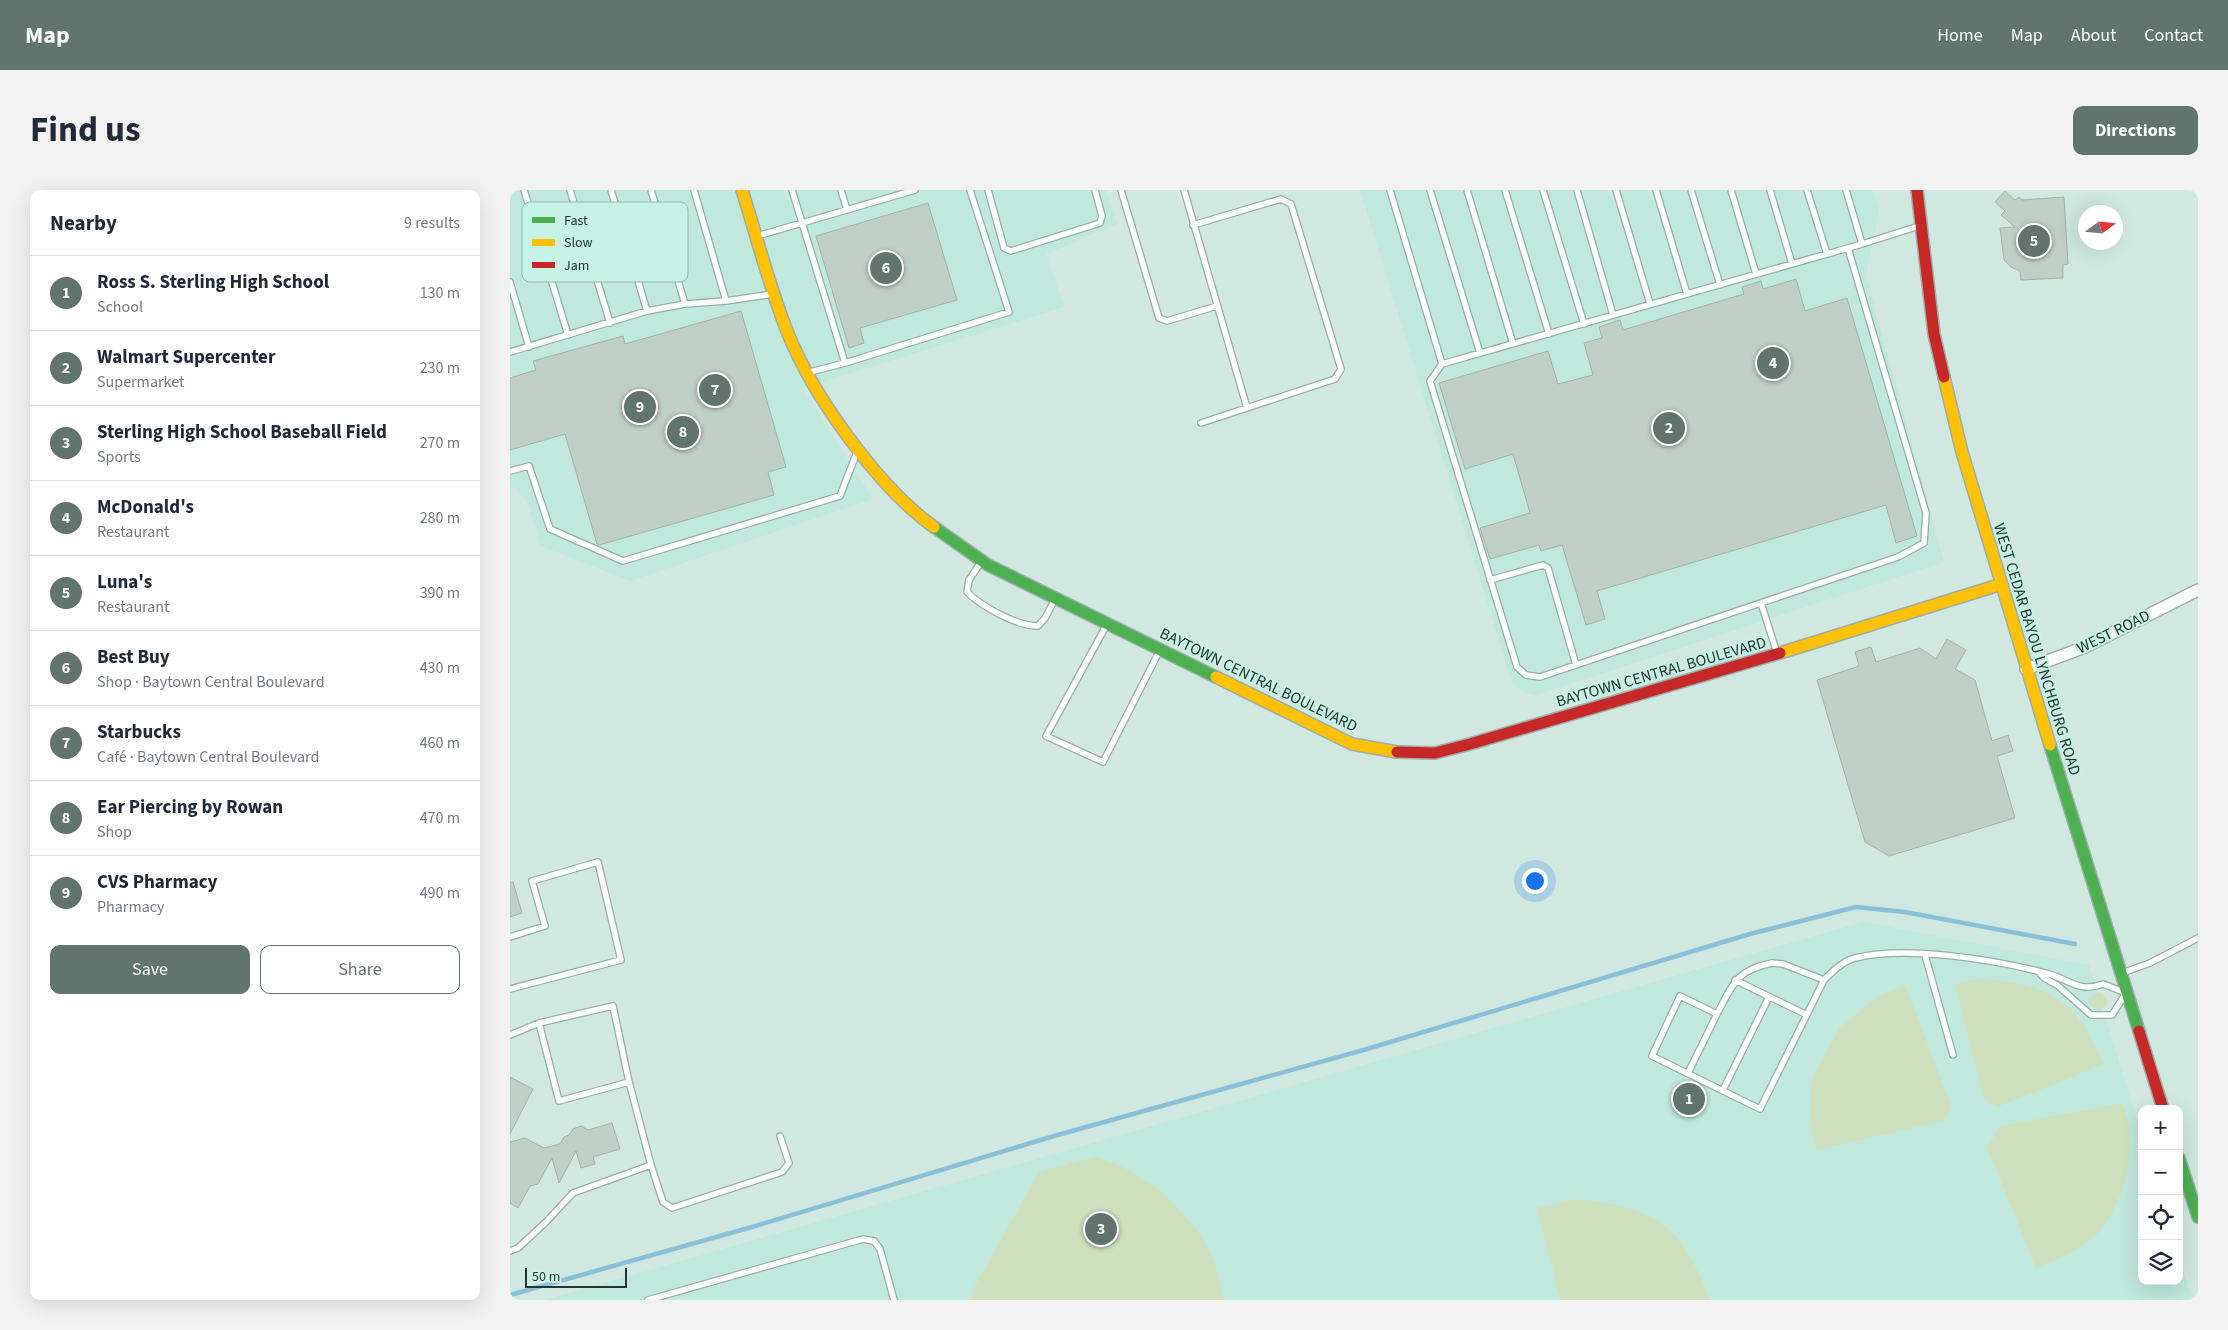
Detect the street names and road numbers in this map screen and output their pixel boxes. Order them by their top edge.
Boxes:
street label: WEST CEDAR BAYOU LYNCHBURG ROAD [1988,520,2086,778]
street label: WEST ROAD [2073,605,2154,659]
street label: BAYTOWN CENTRAL BOULEVARD [1156,622,1361,738]
street label: BAYTOWN CENTRAL BOULEVARD [1554,631,1769,713]

